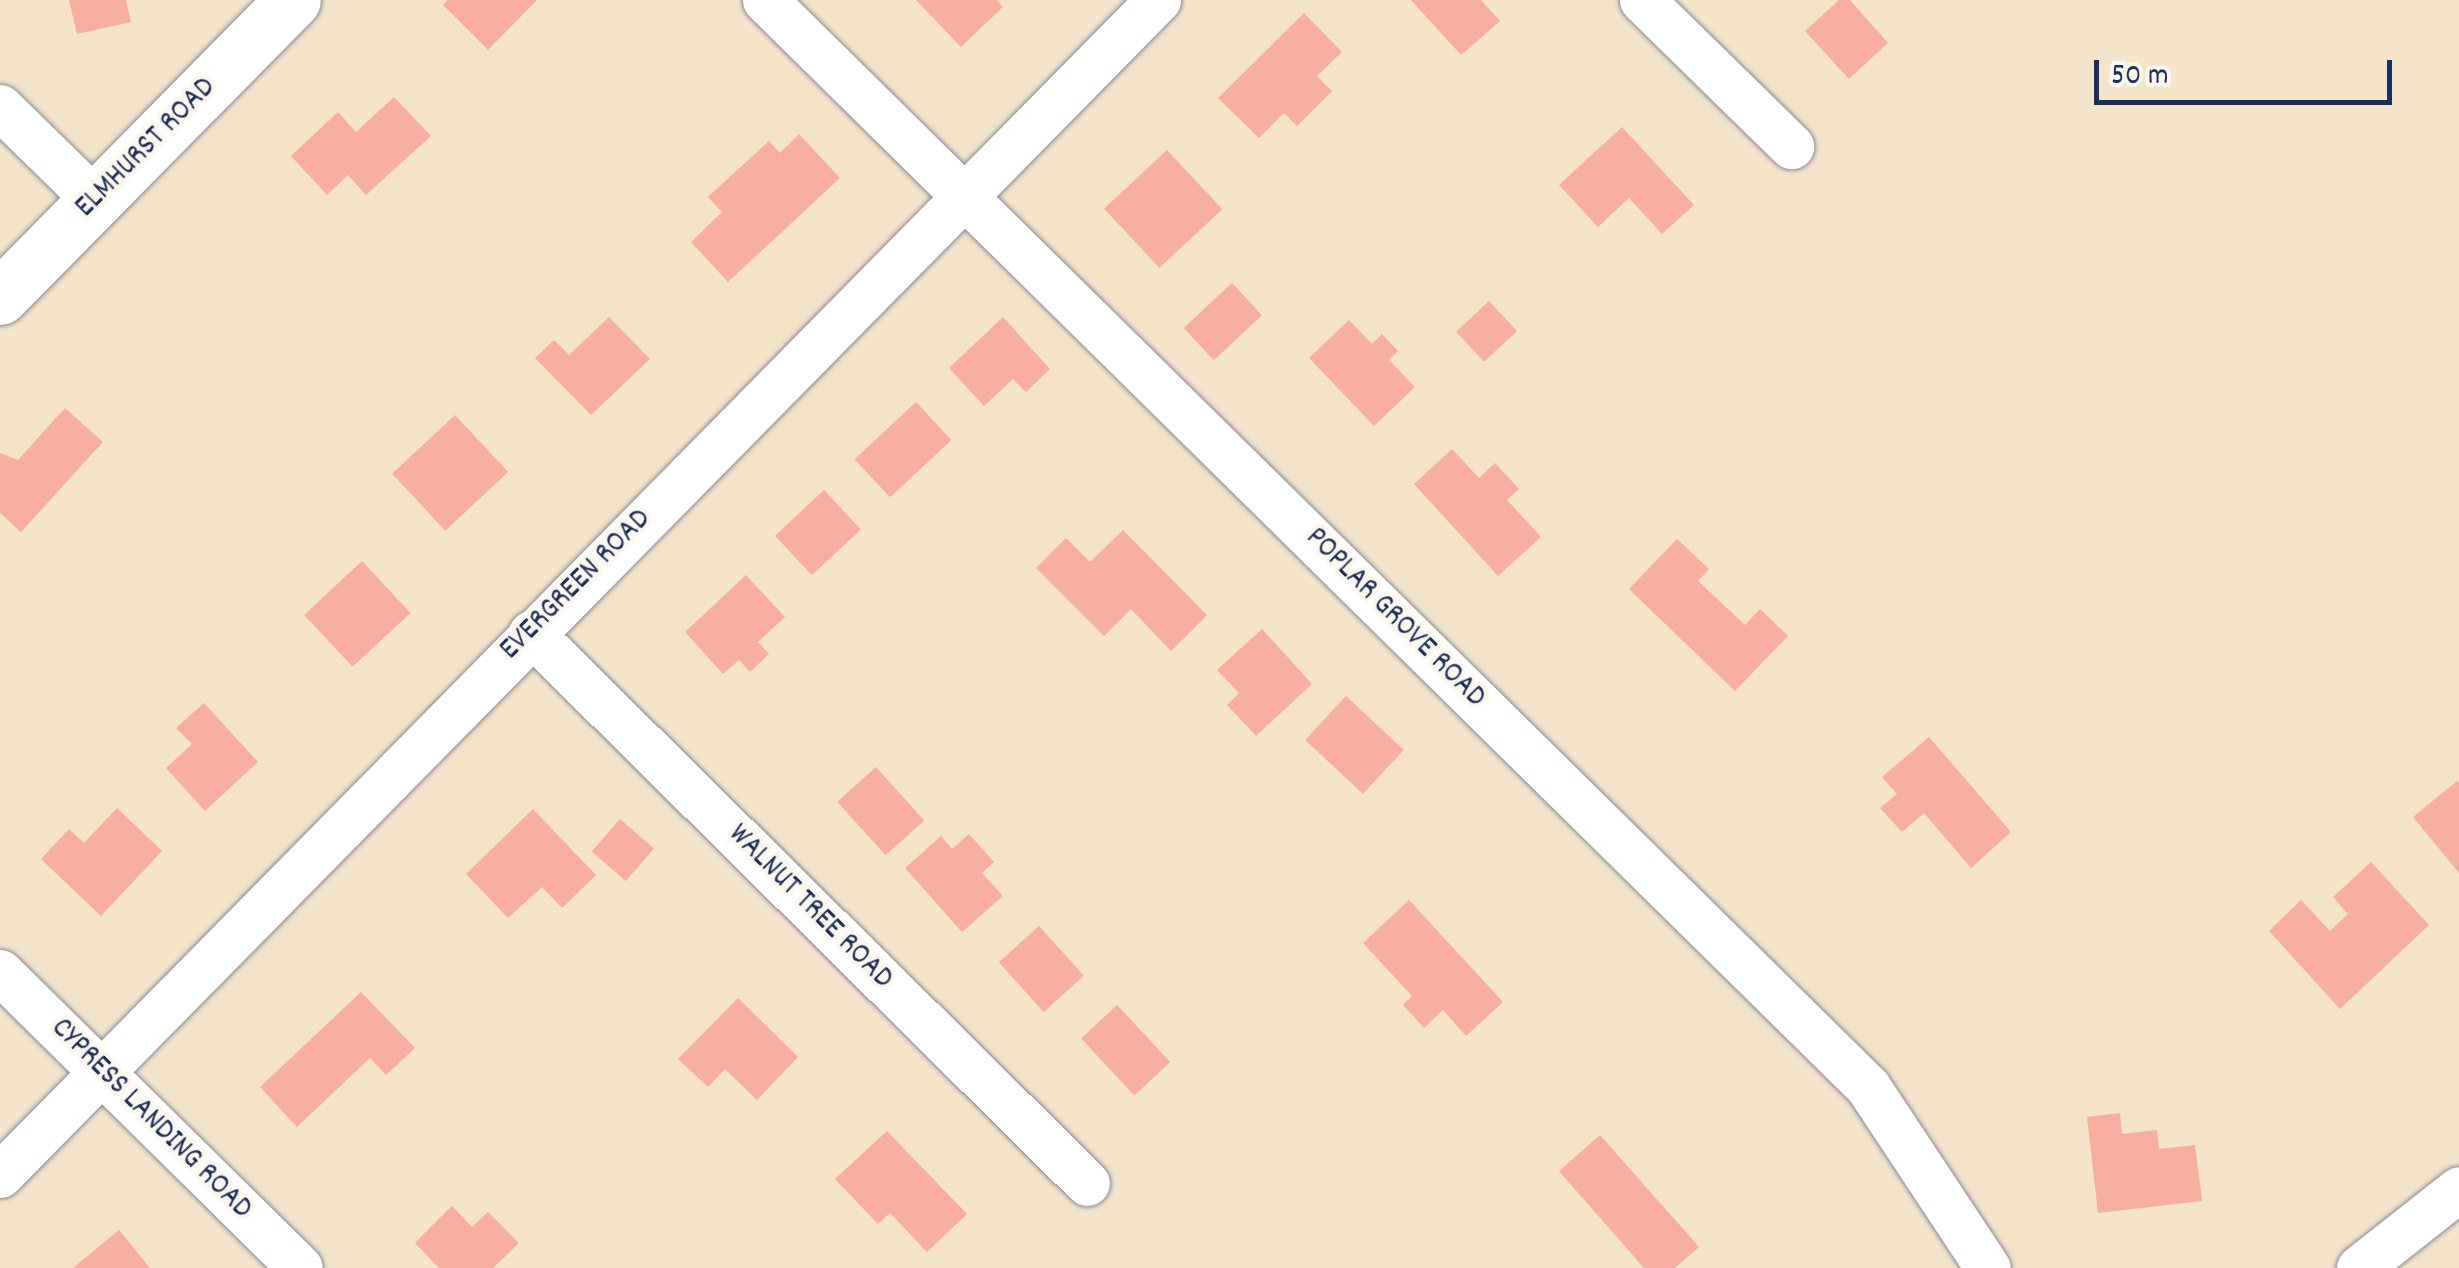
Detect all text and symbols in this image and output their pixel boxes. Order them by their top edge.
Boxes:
scale bar [2099,40,2396,102]
text: 50 m [2111,56,2169,99]
street label: ELMHURST ROAD [69,71,225,227]
street label: EVERGREEN ROAD [494,503,660,669]
street label: POPLAR GROVE ROAD [1296,521,1492,717]
street label: WALNUT TREE ROAD [719,818,899,998]
street label: CYPRESS LANDING ROAD [42,1012,258,1228]

